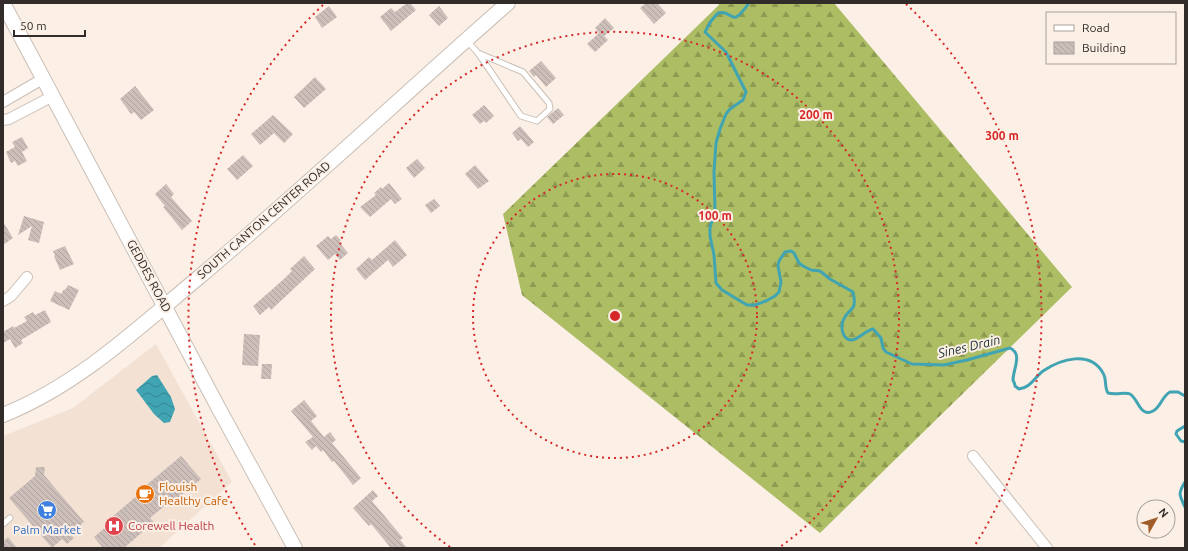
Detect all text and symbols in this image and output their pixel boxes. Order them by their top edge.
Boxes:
scale bar [14,12,85,38]
legend [1046,12,1176,64]
text: 50 m [20,19,47,32]
text: Road [1082,21,1110,34]
text: Building [1082,41,1126,54]
text: 200 m [799,108,833,121]
text: 300 m [985,129,1019,142]
street label: SOUTH CANTON CENTER ROAD [195,158,333,281]
text: 100 m [698,209,732,222]
street label: GEDDES ROAD [125,237,174,314]
centre of rings [608,309,622,323]
water label: Sines Drain [935,332,1002,360]
place label: Flouish Healthy Cafe [159,480,228,507]
cafe icon: Flouish Healthy Cafe [134,483,156,505]
supermarket icon: Palm Market [36,499,58,521]
north arrow [1136,499,1176,539]
text: N [1157,506,1171,520]
hospital icon: Corewell Health [103,515,125,537]
place label: Corewell Health [128,519,214,532]
place label: Palm Market [13,523,81,536]

